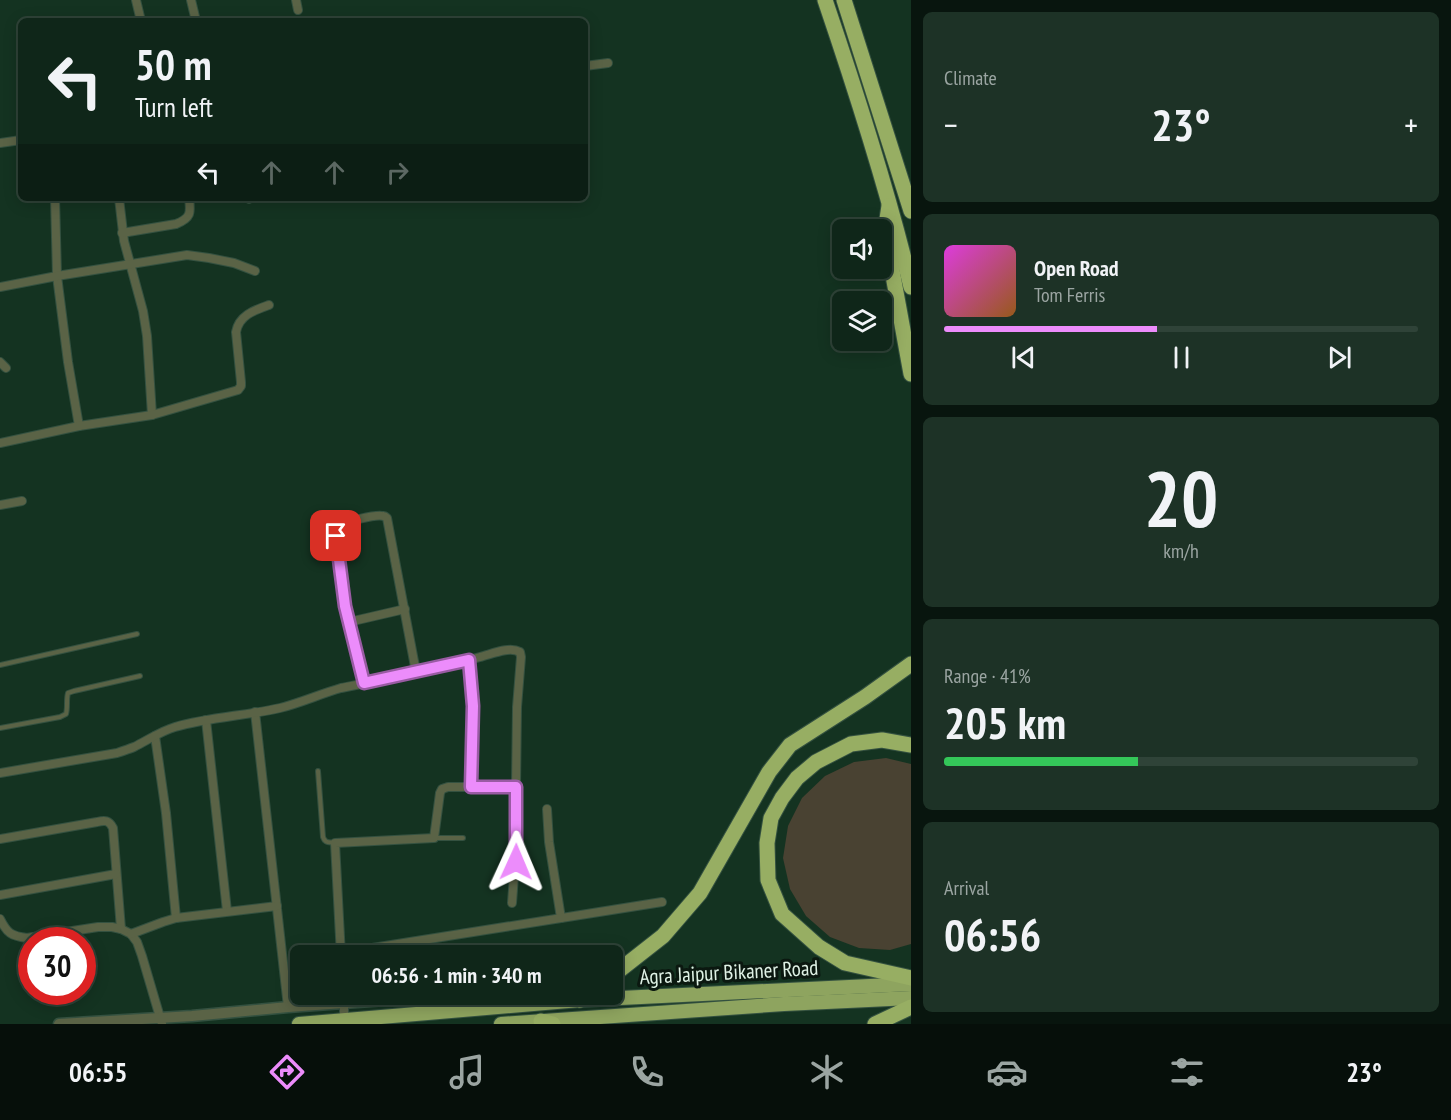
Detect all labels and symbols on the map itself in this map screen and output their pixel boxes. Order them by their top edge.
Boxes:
pin [310,510,361,561]
position arrow [484,830,548,894]
speed limit sign: 30 [18,927,96,1005]
street label: Agra Jaipur Bikaner Road [639,954,819,990]

